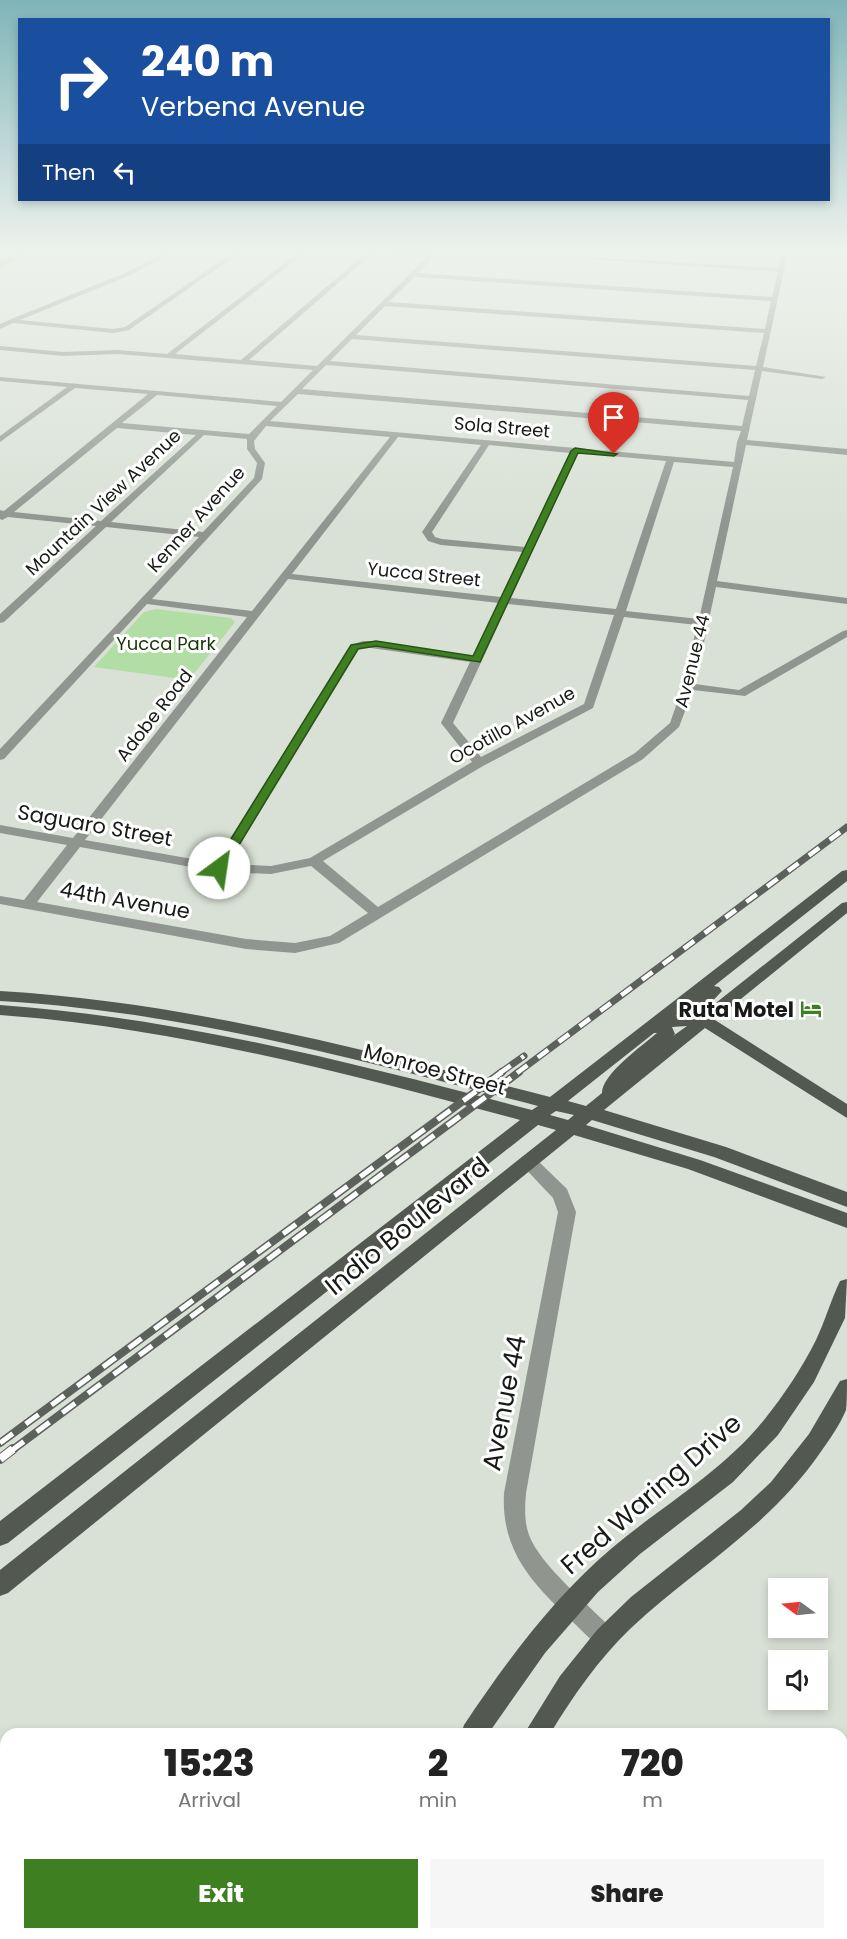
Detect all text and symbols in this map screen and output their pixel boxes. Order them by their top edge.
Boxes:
text: 240 m [141,32,274,91]
icon: right [42,42,120,120]
text: Verbena Avenue [141,88,365,125]
icon: left [108,156,141,189]
text: Then [42,157,96,188]
pin [588,392,639,454]
icon: arrive [597,401,630,434]
street label: Sola Street [453,410,551,444]
street label: Mountain View Avenue [20,423,186,581]
street label: Kenner Avenue [141,460,251,578]
street label: Yucca Street [366,556,482,592]
street label: Avenue 44 [668,612,716,710]
park label: Yucca Park [116,631,216,656]
street label: Adobe Road [110,664,198,766]
street label: Ocotillo Avenue [445,680,579,770]
street label: Saguaro Street [15,797,175,853]
position arrow [187,836,251,900]
street label: 44th Avenue [58,874,192,926]
place label: Ruta Motel [679,995,794,1024]
hotel icon: Ruta Motel [799,997,823,1021]
street label: Monroe Street [361,1036,509,1102]
street label: Indio Boulevard [317,1149,497,1303]
street label: Avenue 44 [473,1332,535,1474]
street label: Fred Waring Drive [553,1405,749,1583]
north arrow [768,1578,828,1638]
map controls [768,1578,828,1710]
button: sound [768,1650,828,1710]
text: 15:23 [164,1738,255,1789]
text: 2 [428,1738,448,1789]
text: 720 [621,1738,684,1789]
text: Arrival [178,1786,241,1814]
text: min [419,1786,457,1814]
text: m [642,1786,663,1814]
button: Exit [24,1859,418,1928]
button: Share [430,1859,824,1928]

